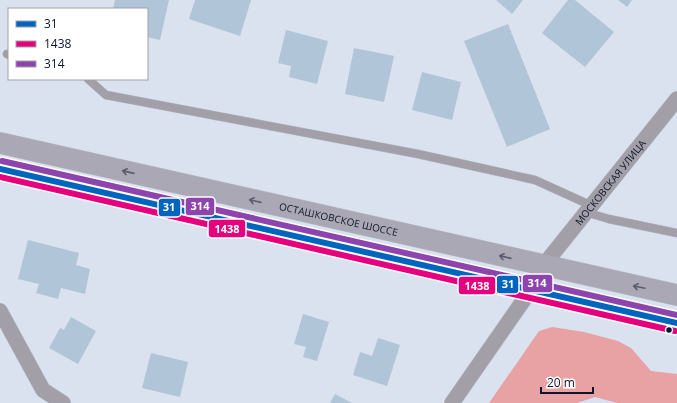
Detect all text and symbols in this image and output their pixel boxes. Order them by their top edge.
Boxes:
legend [8,8,148,80]
text: 31 [44,15,58,32]
text: 1438 [44,35,72,52]
text: 314 [44,55,65,72]
street label: МОСКОВСКАЯ УЛИЦА [572,136,649,228]
one-way arrow [122,167,135,175]
one-way arrow [249,196,262,204]
line badge: 314 [185,197,215,216]
line badge: 31 [158,198,181,217]
text: 314 [191,198,210,213]
text: 31 [163,199,175,214]
street label: ОСТАШКОВСКОЕ ШОССЕ [278,199,399,239]
line badge: 1438 [208,219,246,238]
text: 1438 [214,221,240,236]
one-way arrow [499,253,512,261]
line badge: 314 [522,274,553,293]
line badge: 31 [496,275,519,294]
text: 314 [528,275,547,290]
line badge: 1438 [458,276,496,295]
text: 31 [502,276,514,291]
text: 1438 [464,278,490,293]
one-way arrow [633,282,646,290]
unlabelled marker [664,325,674,335]
scale bar [541,369,593,395]
text: 20 m [547,374,575,391]

